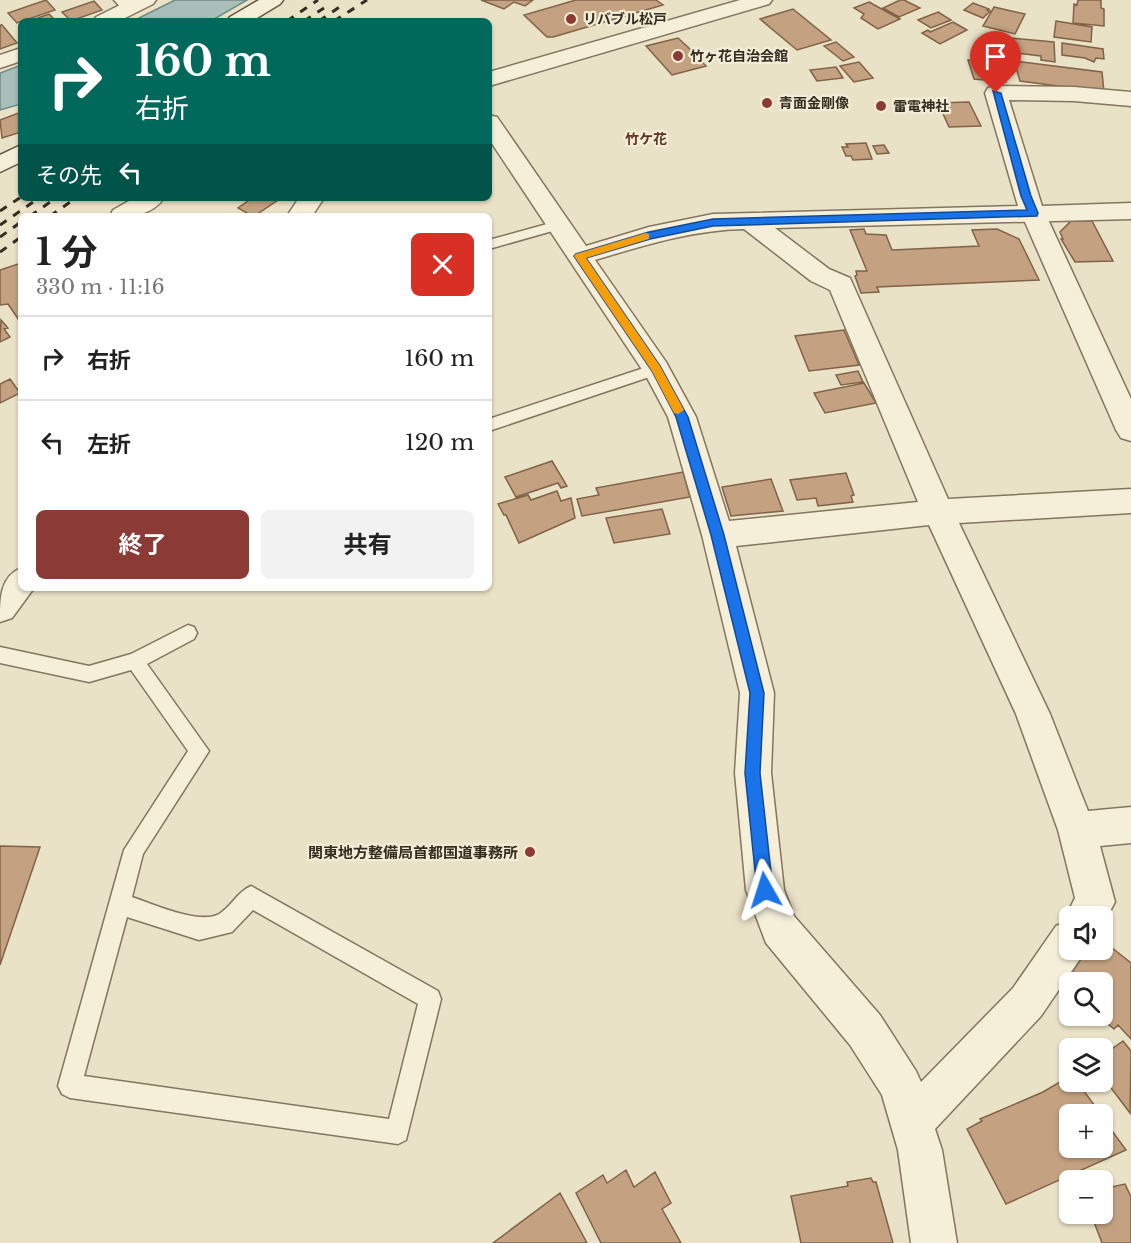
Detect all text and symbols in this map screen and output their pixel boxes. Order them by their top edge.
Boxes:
place label: リバブル松戸 [583,10,667,28]
marker: リバブル松戸 [564,12,578,26]
pin [970,31,1021,93]
text: 160 m [135,35,271,87]
icon: arrive [979,40,1012,73]
icon: right [36,42,114,120]
place label: 竹ヶ花自治会館 [690,47,788,65]
marker: 竹ヶ花自治会館 [671,49,685,63]
text: 右折 [135,92,189,125]
place label: 青面金剛像 [779,94,849,112]
marker: 青面金剛像 [760,96,774,110]
place label: 雷電神社 [893,97,949,115]
marker: 雷電神社 [874,99,888,113]
district label: 竹ケ花 [625,130,667,148]
icon: left [114,156,147,189]
text: その先 [36,162,102,189]
text: 1 分 [36,230,97,275]
button: close [411,233,474,296]
text: 330 m · 11:16 [36,275,165,299]
icon: right [36,342,69,375]
text: 160 m [404,345,474,372]
text: 右折 [87,347,131,374]
icon: left [36,426,69,459]
text: 120 m [405,429,474,456]
text: 左折 [87,431,131,458]
button: 終了 [36,510,249,579]
button: 共有 [261,510,474,579]
place label: 関東地方整備局首都国道事務所 [308,843,518,862]
marker: 関東地方整備局首都国道事務所 [523,845,537,859]
position arrow [733,858,797,922]
map controls [1059,906,1113,1224]
button: sound [1059,906,1113,960]
button: search [1059,972,1113,1026]
button: layers [1059,1038,1113,1092]
button: + [1059,1104,1113,1158]
button: − [1059,1170,1113,1224]

